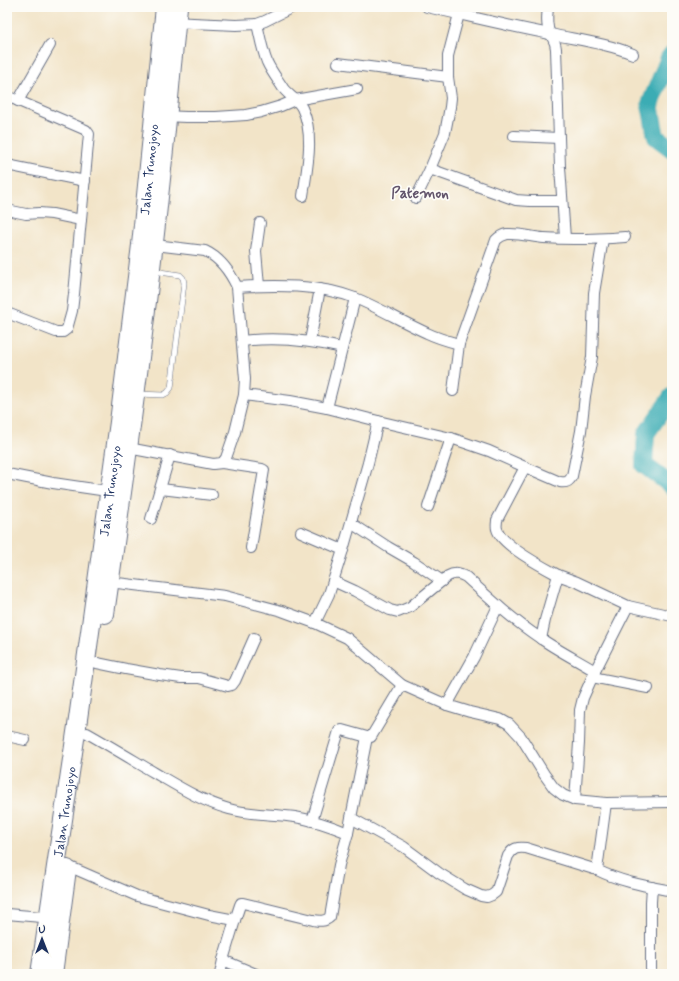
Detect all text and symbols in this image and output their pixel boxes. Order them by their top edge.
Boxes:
street label: Jalan Trunojoyo [137,123,163,216]
district label: Patemon [391,184,449,204]
street label: Jalan Trunojoyo [96,444,126,538]
street label: Jalan Trunojoyo [51,765,81,859]
north arrow [22,919,62,959]
text: U [38,923,46,937]

